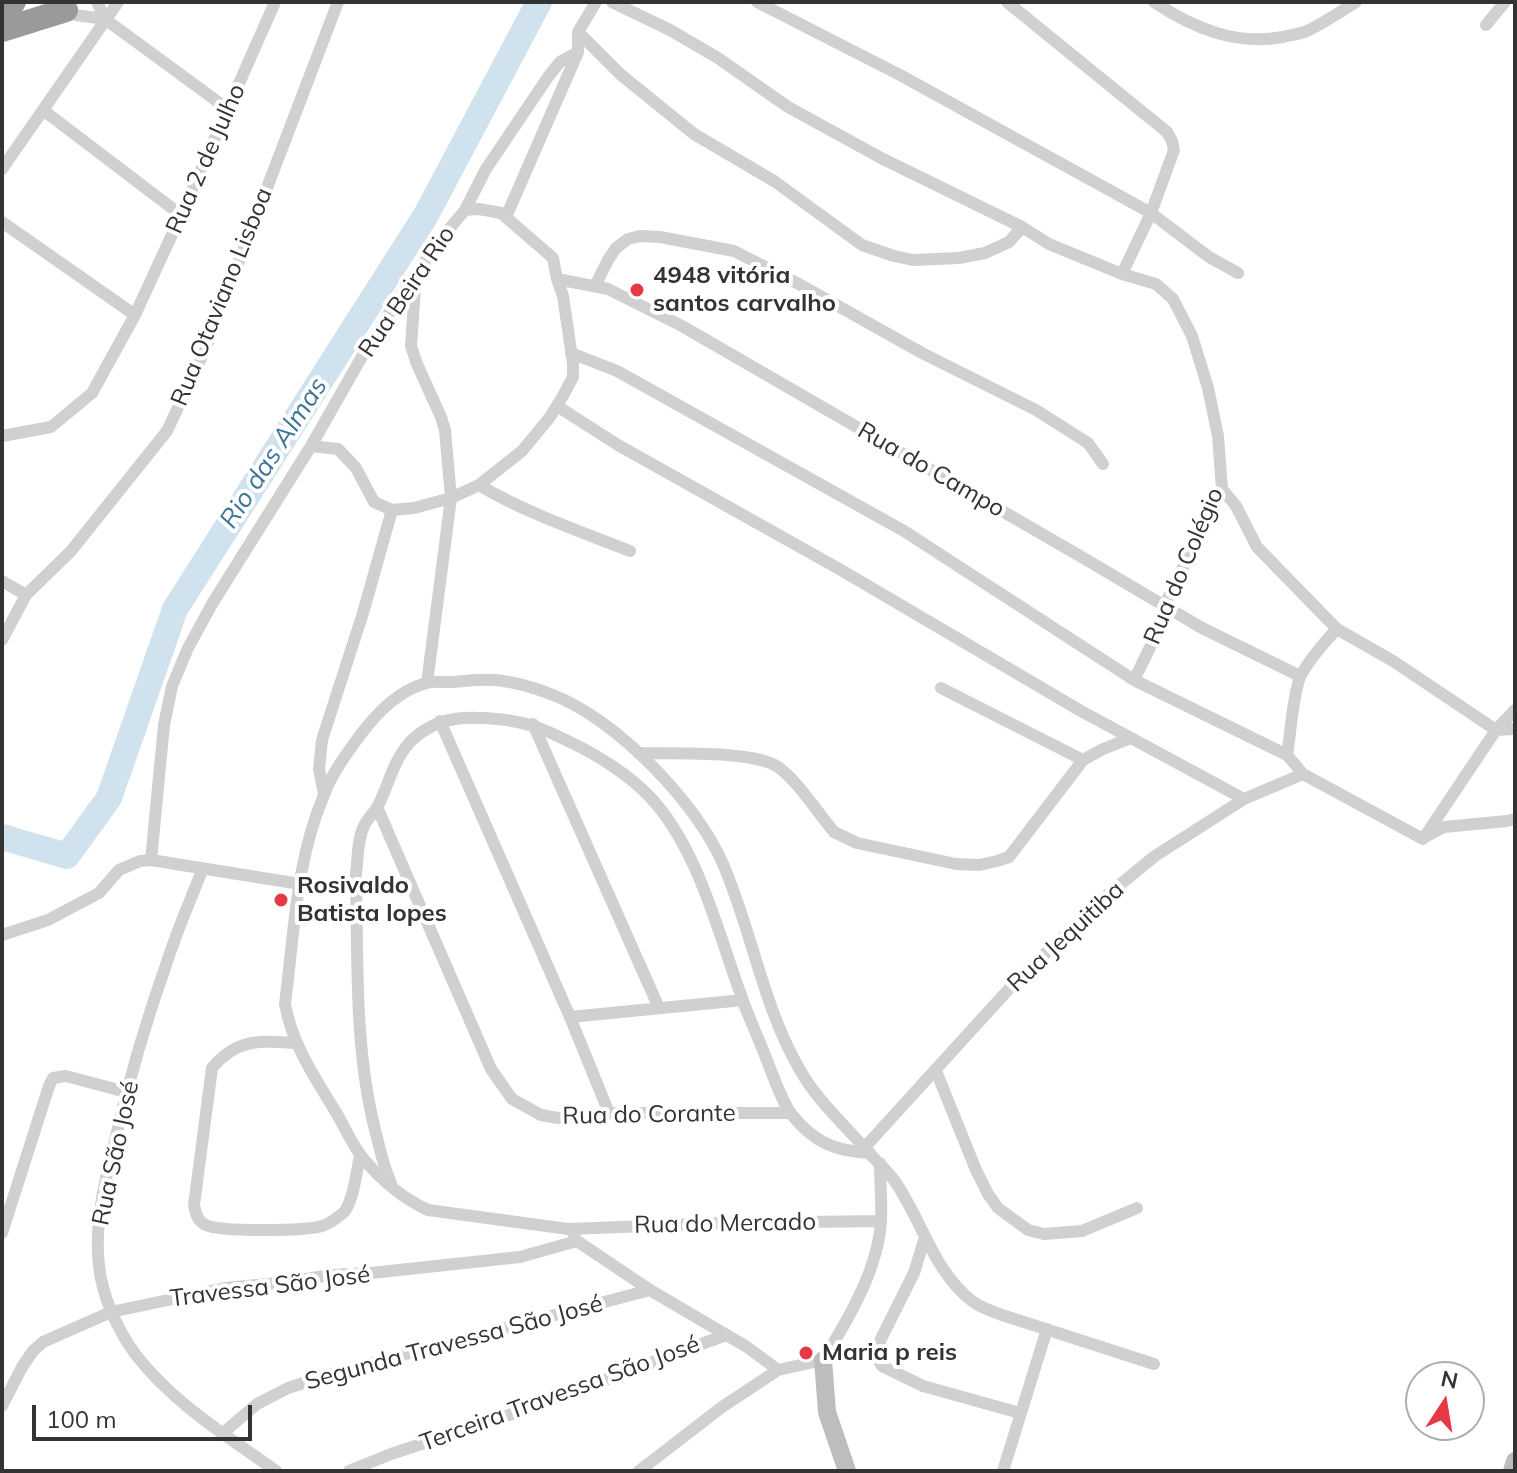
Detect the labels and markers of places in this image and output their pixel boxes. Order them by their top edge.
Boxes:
place label: 4948 vitória santos carvalho [653,262,836,318]
marker: 4948 vitória santos carvalho [628,281,646,299]
place label: Rosivaldo Batista lopes [297,872,447,928]
marker: Rosivaldo Batista lopes [272,891,290,909]
place label: Maria p reis [822,1339,957,1367]
marker: Maria p reis [797,1344,815,1362]

